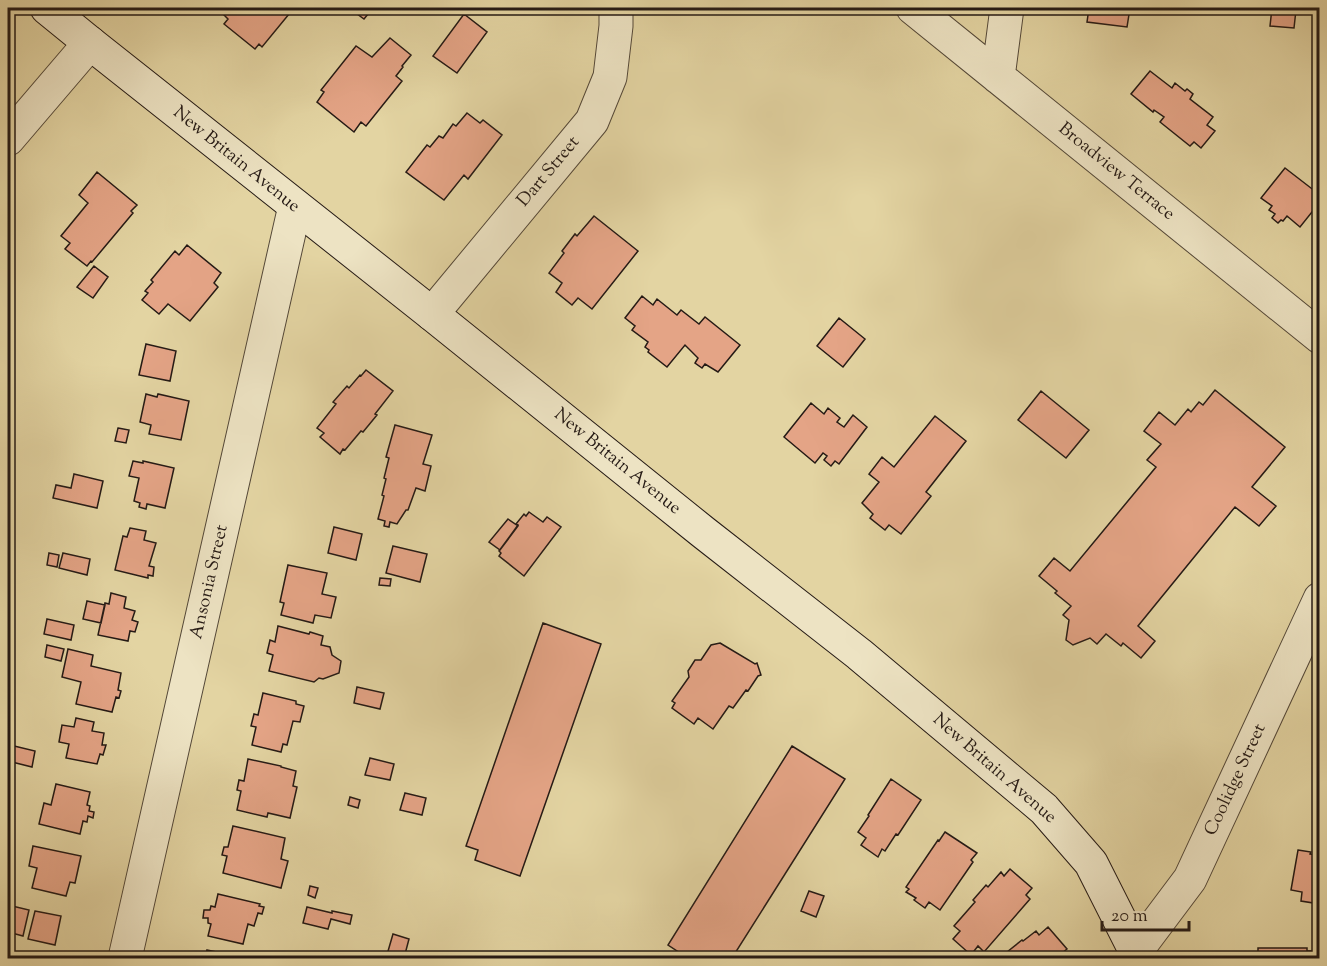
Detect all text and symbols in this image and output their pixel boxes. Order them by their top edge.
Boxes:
street label: New Britain Avenue [167,101,305,219]
street label: Broadview Terrace [1052,117,1180,227]
street label: Dart Street [512,131,586,213]
street label: New Britain Avenue [548,403,686,521]
street label: Ansonia Street [184,522,236,642]
street label: New Britain Avenue [926,708,1062,830]
street label: Coolidge Street [1199,720,1273,840]
scale bar [1102,894,1189,932]
text: 20 m [1111,904,1148,930]

